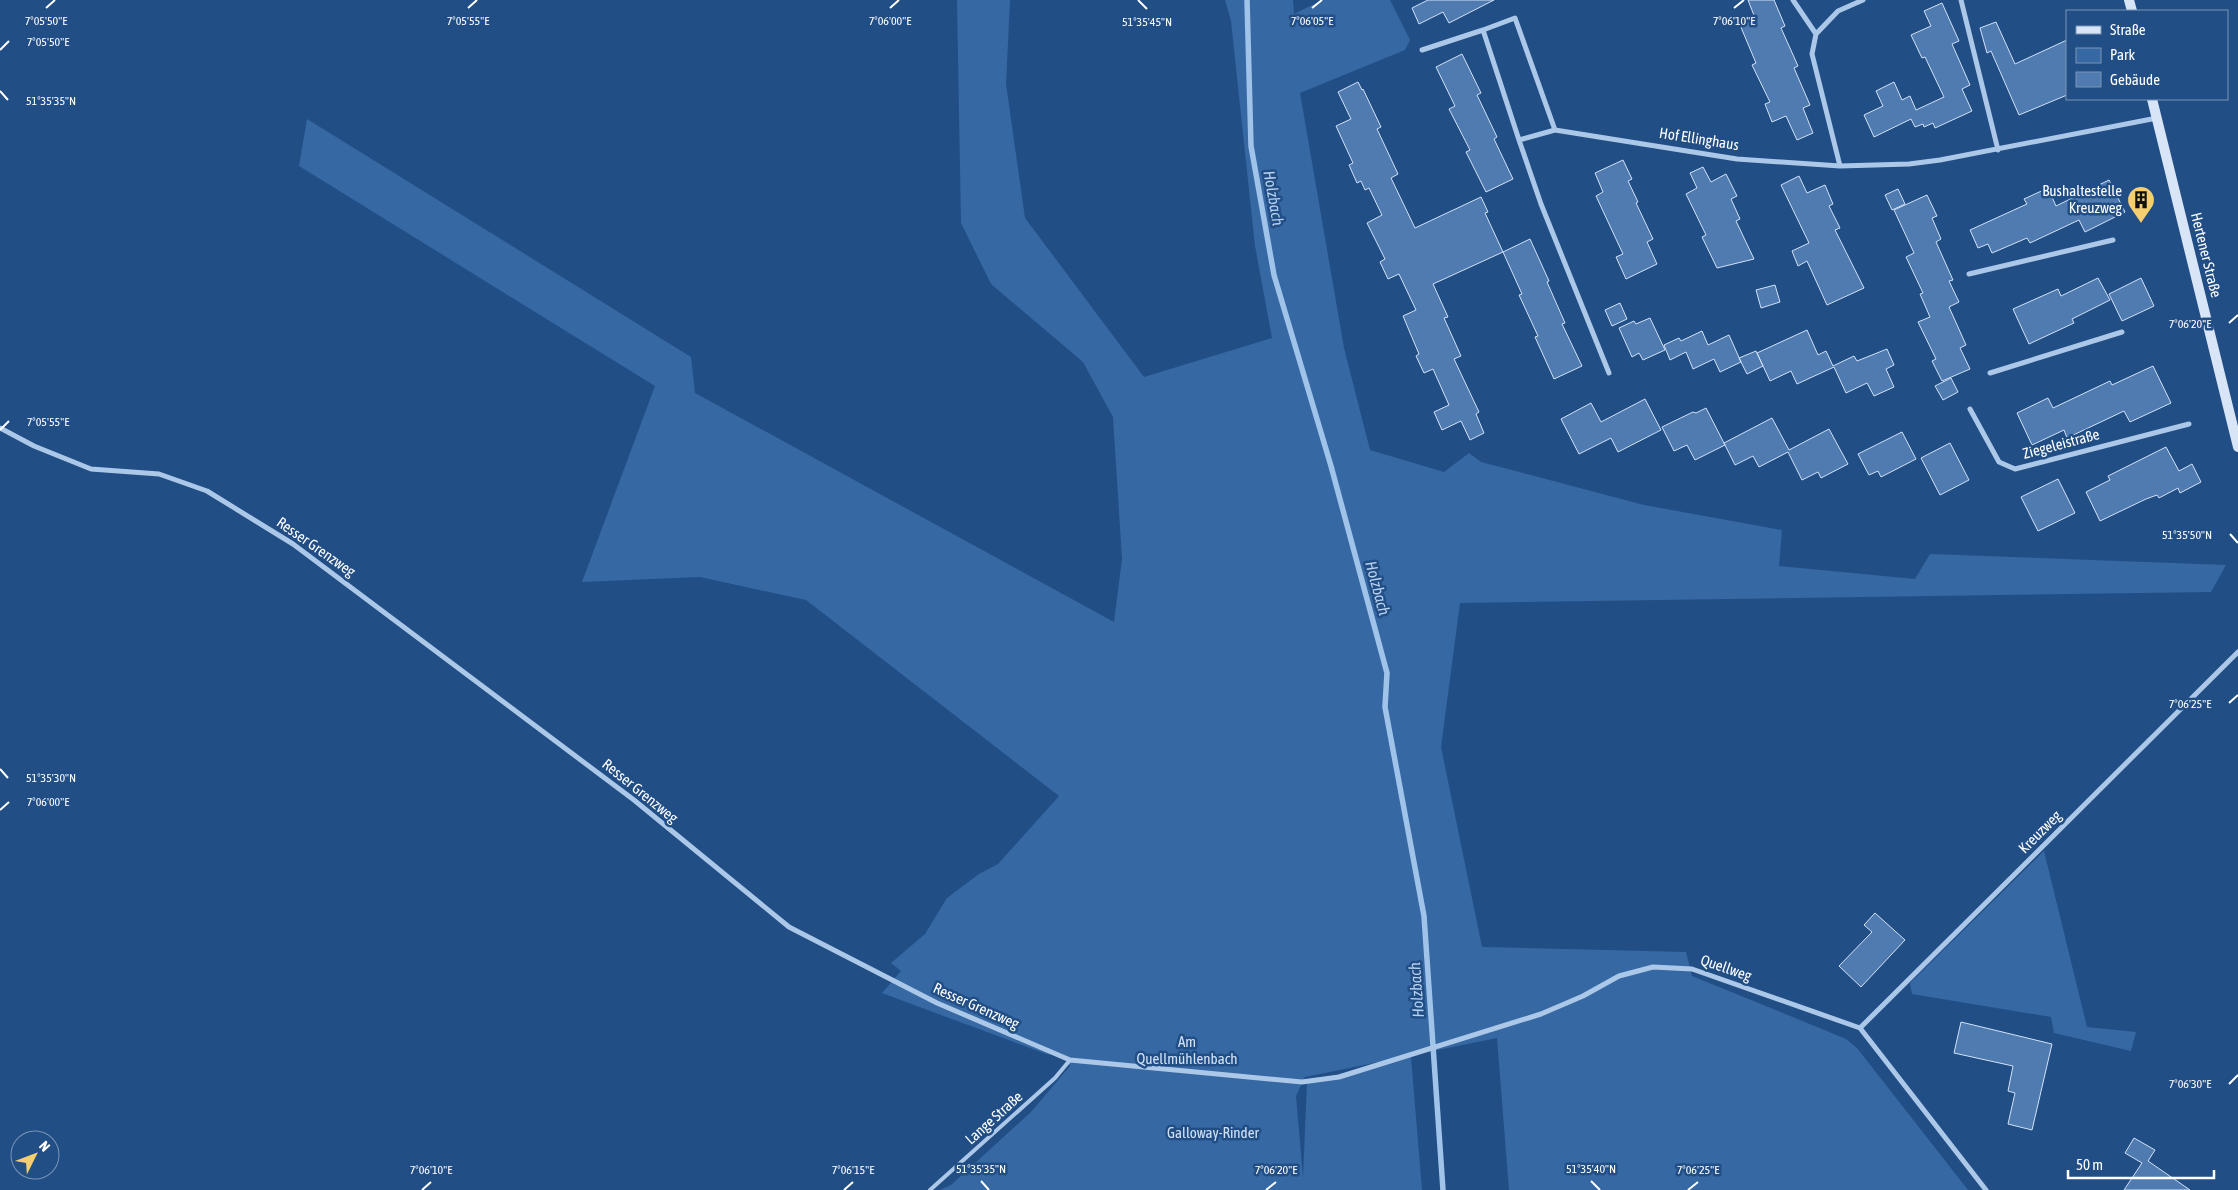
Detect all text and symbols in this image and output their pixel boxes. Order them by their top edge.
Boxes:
legend [2066,10,2228,100]
text: 7°05'50"E [25,14,67,28]
text: 7°05'55"E [447,14,489,28]
text: 7°06'00"E [869,14,911,28]
text: 7°06'05"E [1291,14,1333,28]
text: 7°06'10"E [1713,14,1755,28]
text: 51°35'45"N [1122,15,1172,29]
text: Straße [2110,21,2146,38]
text: 7°05'50"E [27,35,69,49]
text: Park [2110,46,2135,63]
text: Gebäude [2110,71,2160,88]
text: 51°35'35"N [26,94,76,108]
street label: Hof Ellinghaus [1658,124,1740,153]
water label: Holzbach [1260,169,1288,227]
place label: Bushaltestelle Kreuzweg [2042,182,2123,216]
building icon: Bushaltestelle Kreuzweg [2126,185,2156,224]
street label: Hertener Straße [2188,211,2225,299]
text: 7°06'20"E [2169,317,2211,331]
text: 7°05'55"E [27,415,69,429]
street label: Ziegeleistraße [2021,425,2101,462]
street label: Resser Grenzweg [274,513,359,580]
text: 51°35'50"N [2162,528,2212,542]
water label: Holzbach [1362,559,1394,617]
text: 7°06'25"E [2169,697,2211,711]
street label: Resser Grenzweg [599,755,682,827]
text: 51°35'30"N [26,771,76,785]
text: 7°06'00"E [27,795,69,809]
street label: Kreuzweg [2015,806,2065,857]
street label: Quellweg [1698,951,1754,984]
water label: Holzbach [1405,961,1427,1018]
street label: Resser Grenzweg [931,979,1022,1032]
park label: Am Quellmühlenbach [1137,1033,1237,1067]
text: 7°06'30"E [2169,1077,2211,1091]
street label: Lange Straße [962,1088,1026,1148]
park label: Galloway-Rinder [1167,1124,1260,1141]
north arrow [10,1130,60,1180]
text: N [36,1138,53,1155]
scale bar [2068,1148,2214,1180]
text: 50 m [2076,1156,2103,1173]
text: 51°35'35"N [956,1162,1006,1176]
text: 51°35'40"N [1566,1162,1616,1176]
text: 7°06'10"E [410,1163,452,1177]
text: 7°06'15"E [832,1163,874,1177]
text: 7°06'20"E [1255,1163,1297,1177]
text: 7°06'25"E [1677,1163,1719,1177]

